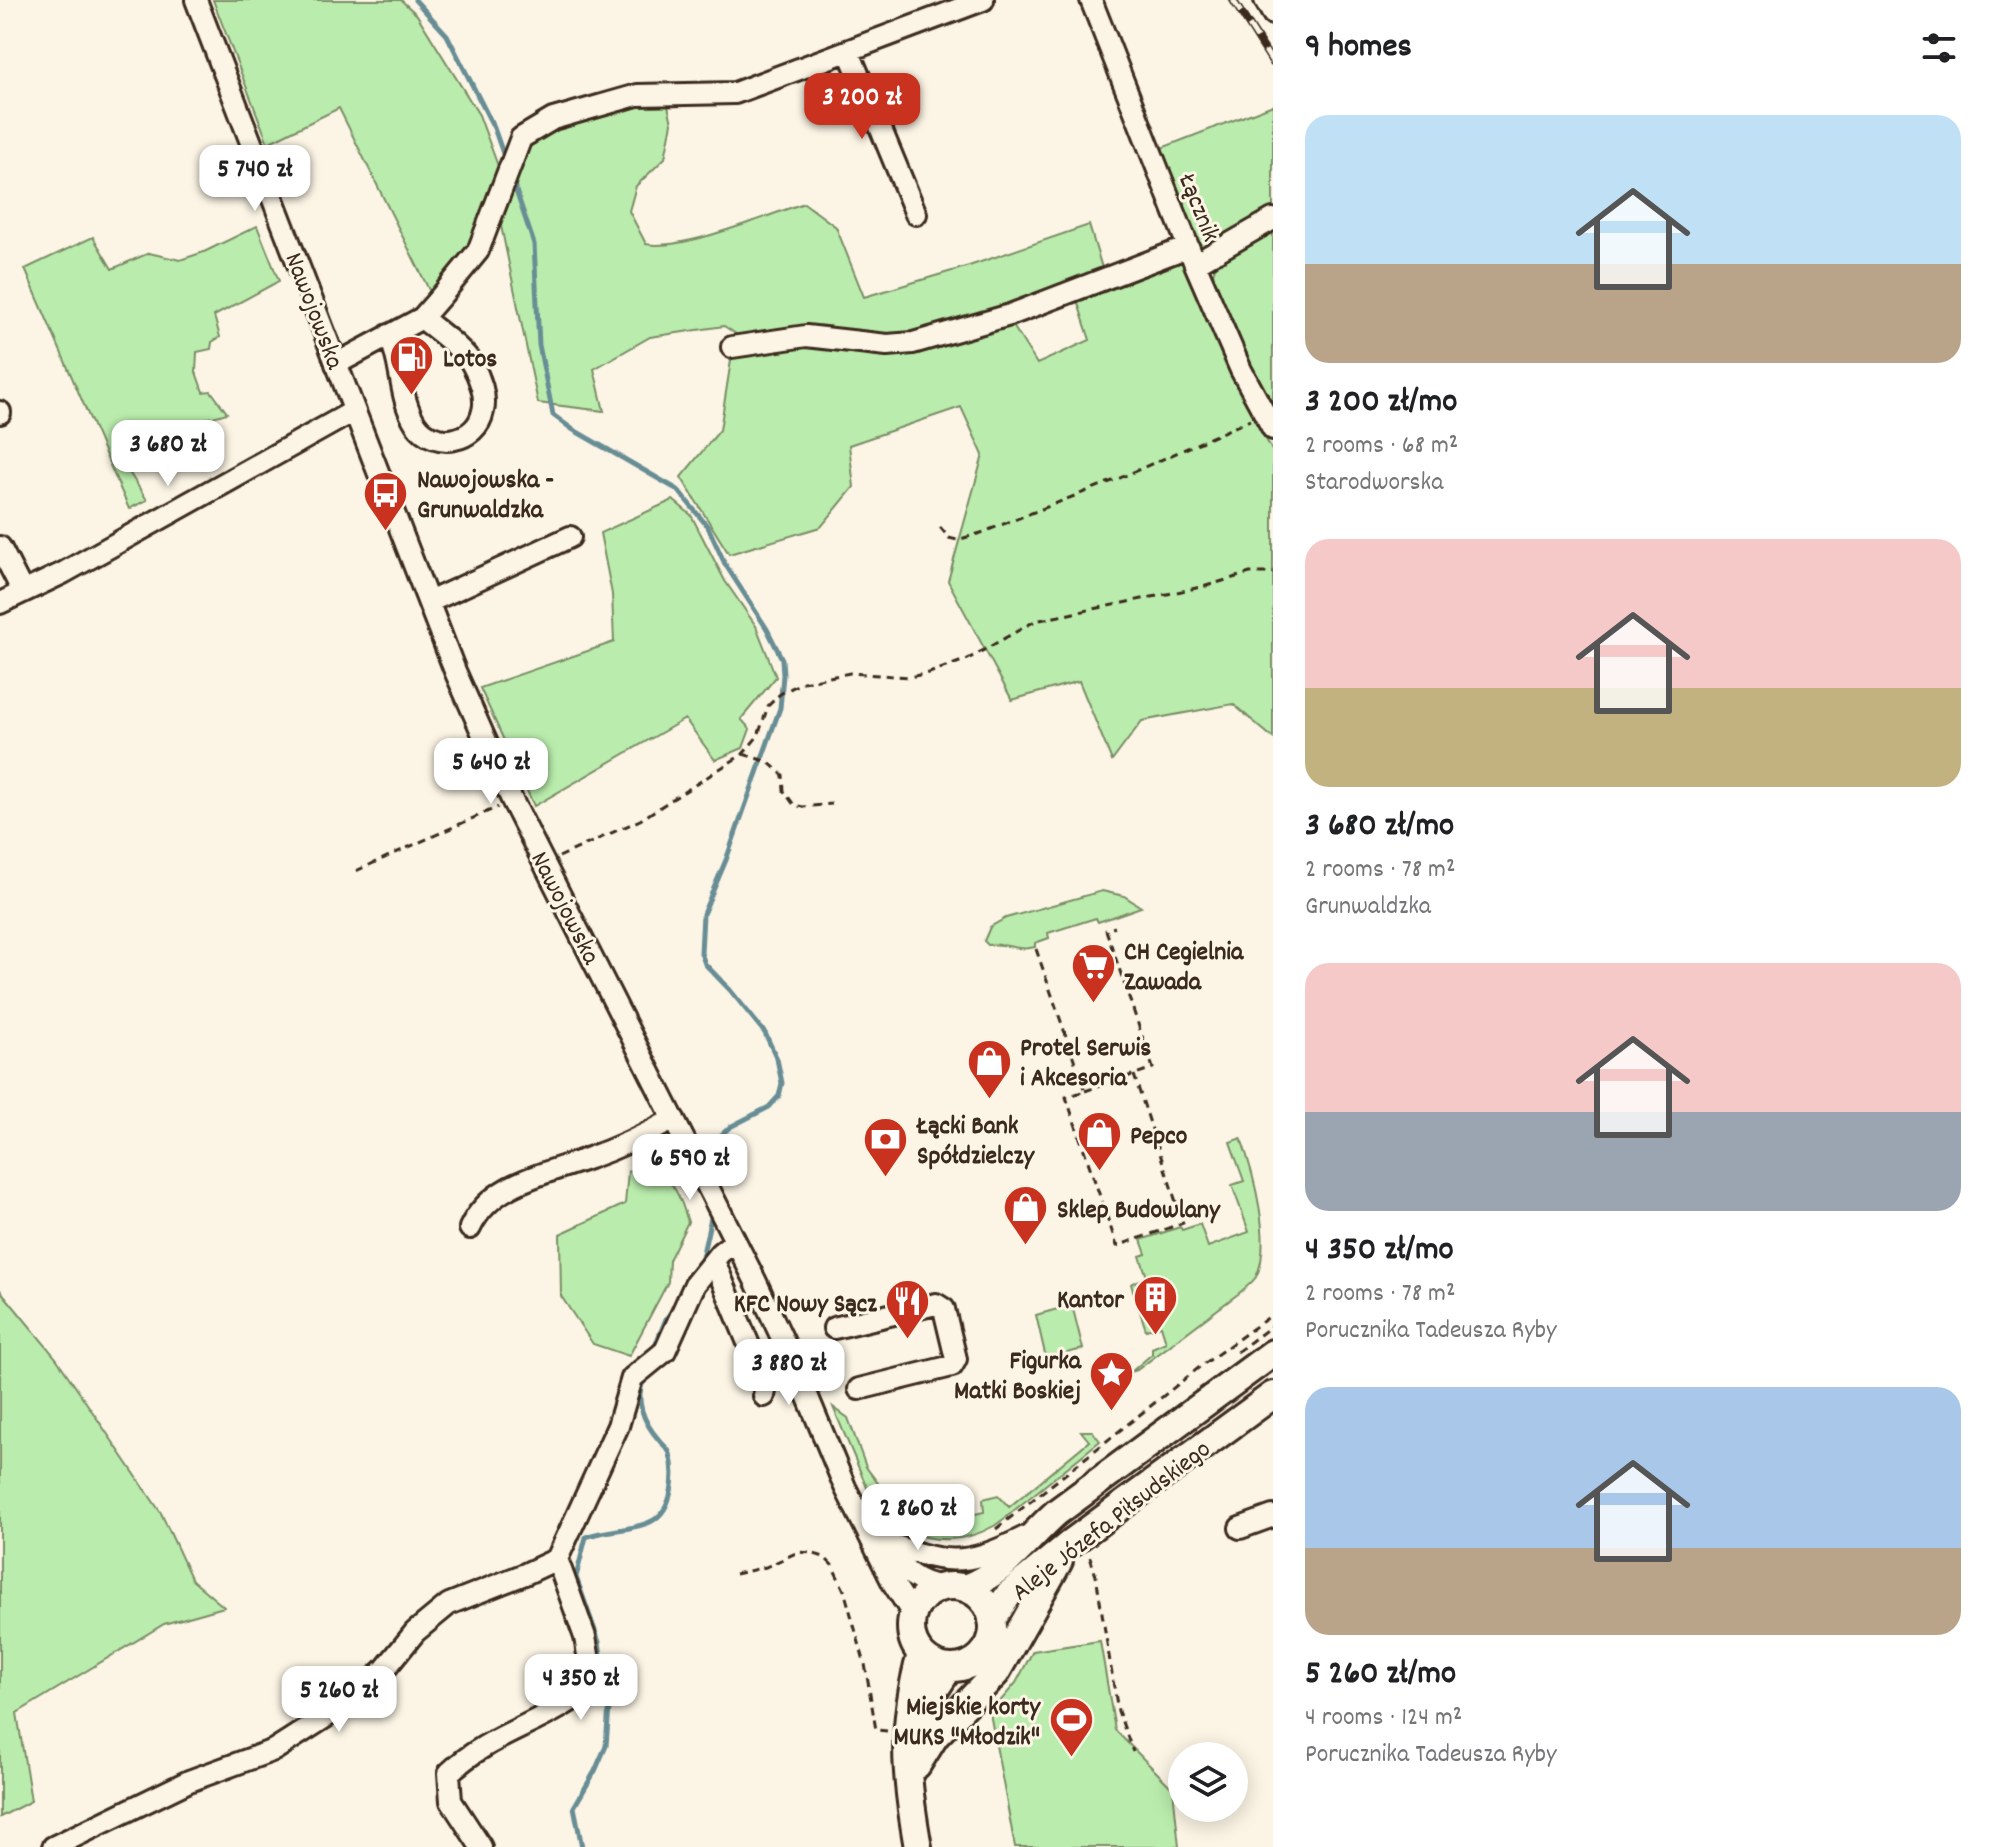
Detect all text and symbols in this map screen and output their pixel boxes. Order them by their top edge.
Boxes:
text: 9 homes [1305,24,1412,73]
icon: filters [1917,26,1961,70]
pin: 3 200 zł [779,73,945,141]
text: 3 200 zł [822,80,902,117]
pin: 5 740 zł [172,145,338,213]
text: 5 740 zł [217,152,293,189]
icon: home [1561,167,1705,311]
street label: Łącznik [1167,168,1228,248]
street label: Nawojowska [274,248,352,376]
fuel station icon: Lotos [388,333,436,396]
place label: Lotos [443,342,497,379]
text: 3 200 zł/mo [1305,379,1457,428]
pin: 3 680 zł [85,420,251,488]
text: 3 680 zł [129,427,207,464]
text: 2 rooms · 68 m² [1305,428,1458,465]
place label: Nawojowska - Grunwaldzka [417,463,554,530]
text: Starodworska [1305,465,1443,502]
bus stop icon: Nawojowska - Grunwaldzka [362,469,410,532]
icon: home [1561,591,1705,735]
pin: 5 640 zł [408,738,574,806]
text: 5 640 zł [452,745,530,782]
text: 3 680 zł/mo [1305,803,1454,852]
street label: Nawojowska [520,846,608,972]
text: 2 rooms · 78 m² [1305,852,1455,889]
text: Grunwaldzka [1305,889,1431,926]
place label: CH Cegielnia Zawada [1124,935,1244,1002]
supermarket icon: CH Cegielnia Zawada [1069,941,1117,1004]
icon: home [1561,1015,1705,1159]
place label: Protel Serwis i Akcesoria [1020,1031,1151,1098]
shop icon: Protel Serwis i Akcesoria [965,1037,1013,1100]
place label: Łącki Bank Spółdzielczy [916,1109,1035,1176]
shop icon: Pepco [1075,1110,1123,1173]
bank icon: Łącki Bank Spółdzielczy [862,1115,910,1178]
place label: Pepco [1130,1119,1188,1156]
pin: 6 590 zł [607,1134,773,1202]
text: 6 590 zł [650,1141,730,1178]
shop icon: Sklep Budowlany [1002,1184,1050,1247]
place label: Sklep Budowlany [1057,1193,1221,1230]
text: 4 350 zł/mo [1305,1227,1454,1276]
building icon: Kantor [1131,1274,1179,1337]
text: 2 rooms · 78 m² [1305,1276,1455,1313]
restaurant icon: KFC Nowy Sącz [884,1278,932,1341]
place label: Kantor [1057,1283,1124,1320]
place label: KFC Nowy Sącz [734,1287,878,1324]
text: Porucznika Tadeusza Ryby [1305,1313,1557,1350]
pin: 3 880 zł [706,1339,872,1407]
place label: Figurka Matki Boskiej [954,1344,1082,1411]
text: 3 880 zł [752,1346,826,1383]
place icon: Figurka Matki Boskiej [1088,1350,1136,1413]
street label: Aleje Józefa Piłsudskiego [1005,1432,1220,1611]
icon: home [1561,1439,1705,1583]
pin: 2 860 zł [835,1484,1001,1552]
text: 2 860 zł [879,1491,957,1528]
text: 5 260 zł/mo [1305,1651,1456,1700]
pin: 4 350 zł [498,1654,664,1722]
text: 4 350 zł [543,1661,619,1698]
pin: 5 260 zł [256,1666,422,1734]
text: 5 260 zł [300,1673,378,1710]
place label: Miejskie korty MUKS "Młodzik" [893,1690,1041,1757]
sports icon: Miejskie korty MUKS "Młodzik" [1047,1696,1095,1759]
text: 4 rooms · 124 m² [1305,1700,1462,1737]
text: Porucznika Tadeusza Ryby [1305,1737,1557,1774]
map controls [1168,1742,1248,1822]
button: layers [1168,1742,1248,1822]

